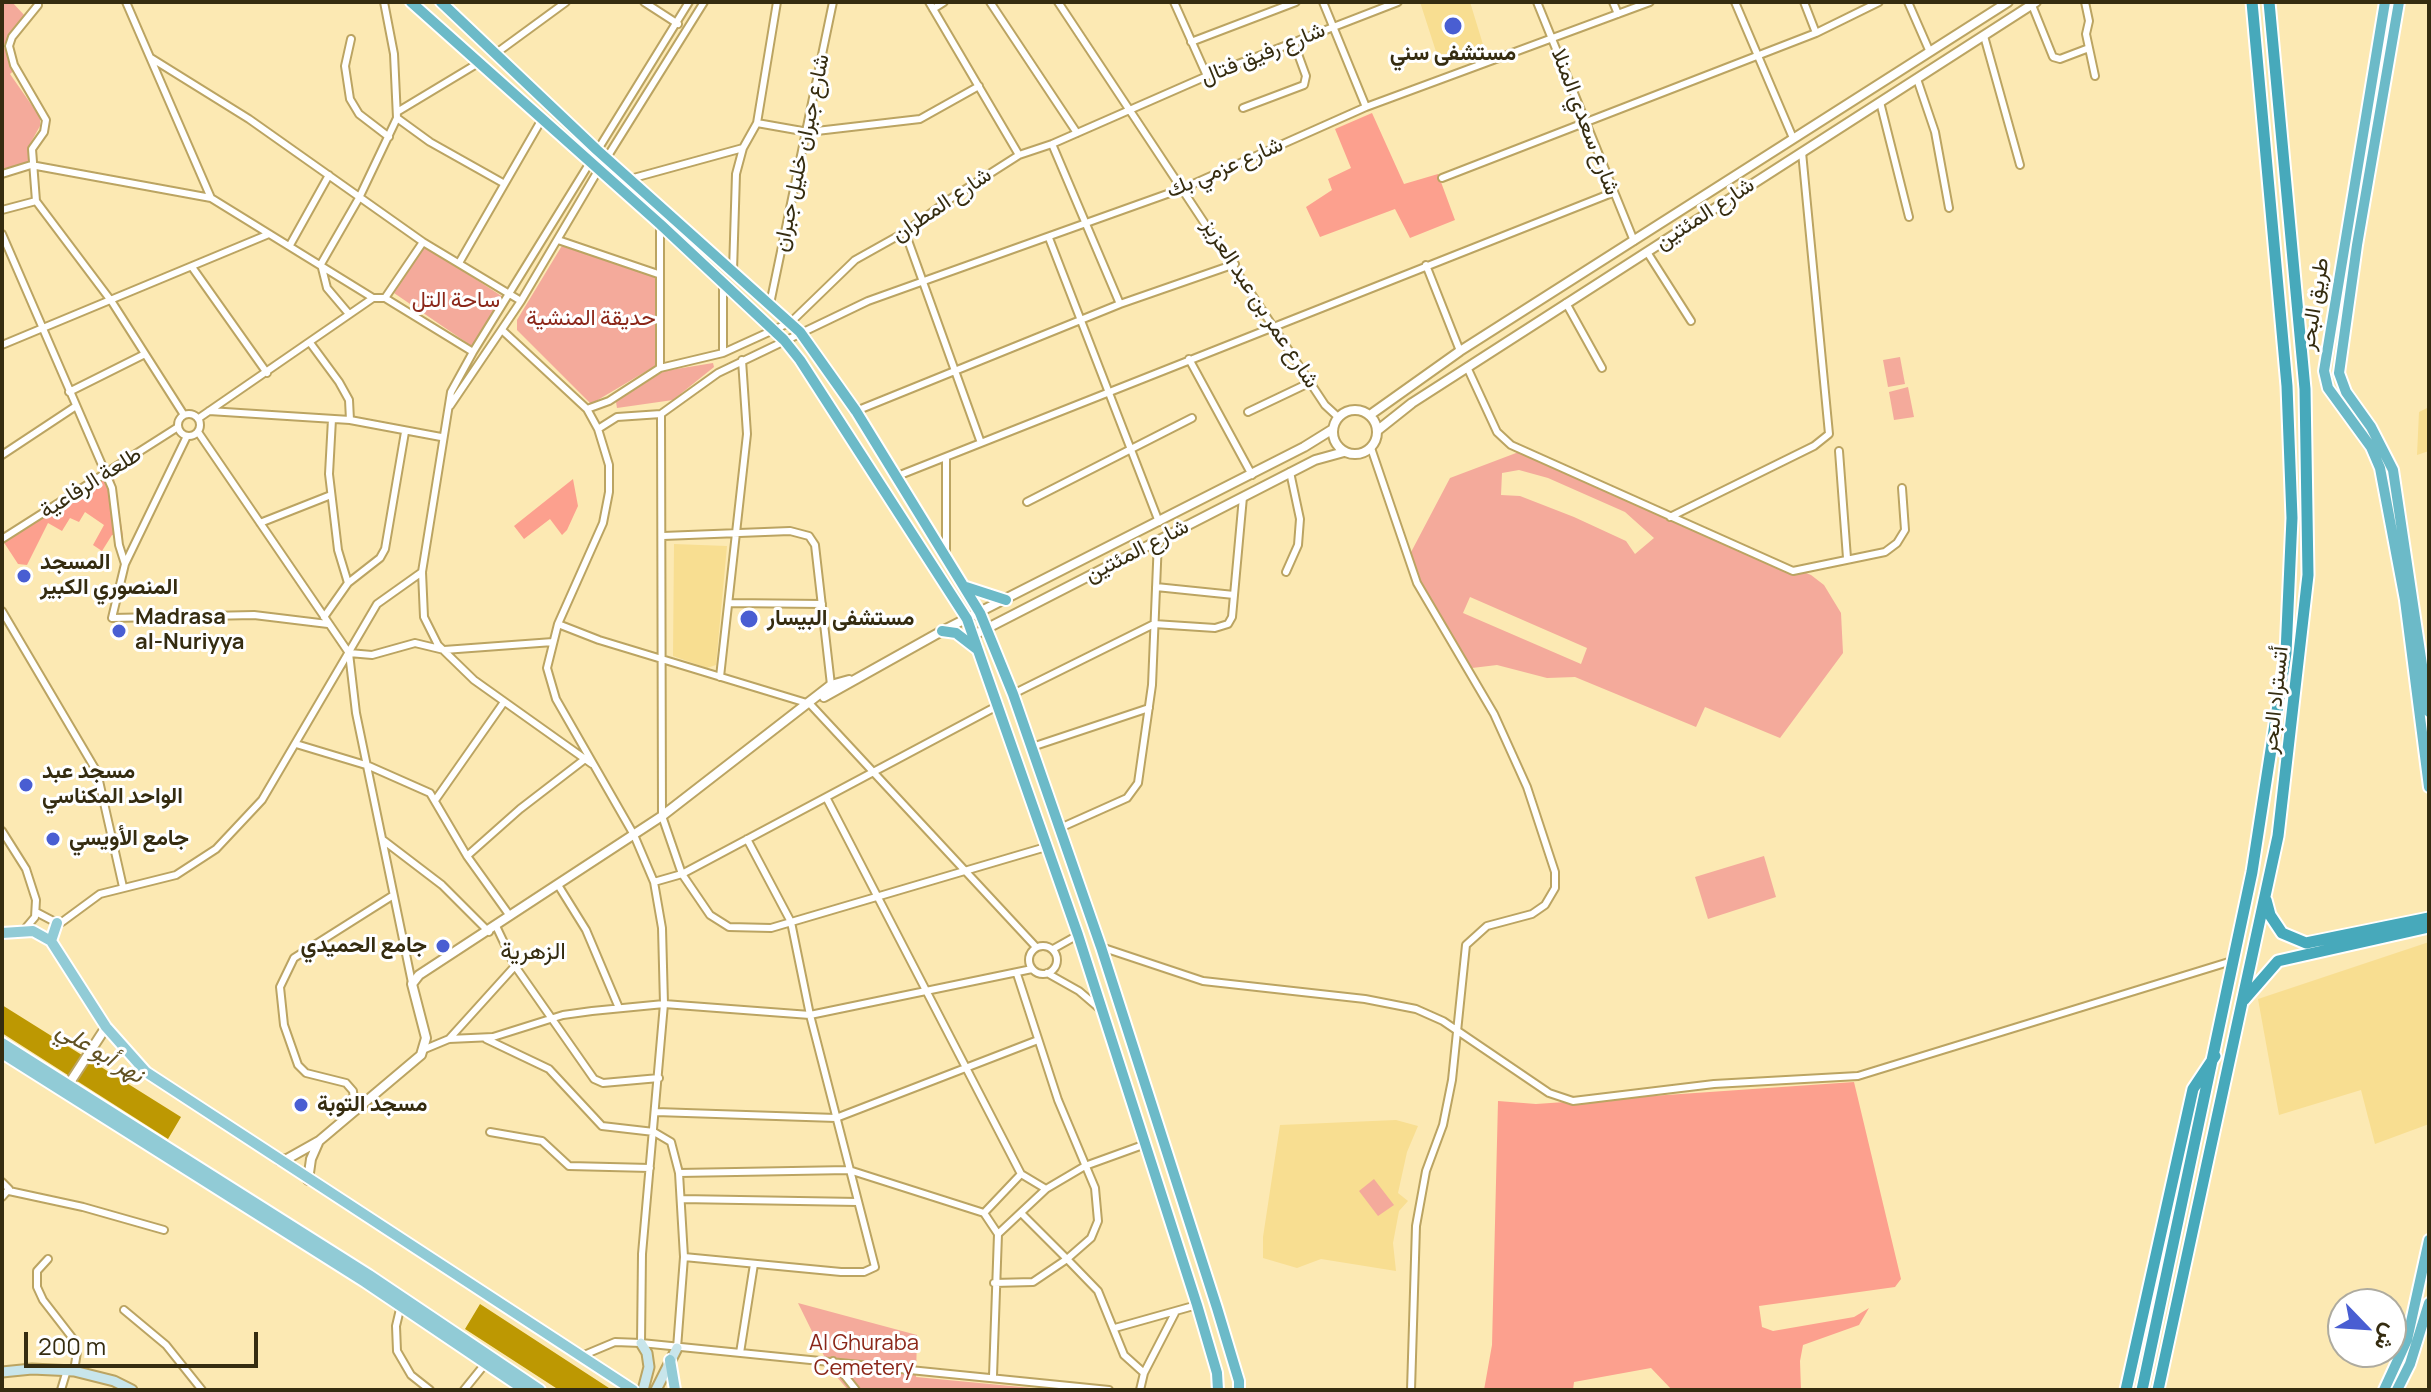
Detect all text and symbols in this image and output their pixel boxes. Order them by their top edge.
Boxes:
marker: مستشفى سني [1442,15,1464,37]
street label: شارع رفيق فتال [1197,17,1329,91]
place label: مستشفى سني [1390,41,1516,67]
street label: شارع سعدي المنلا [1545,45,1625,199]
street label: شارع جبران خليل جبران [768,52,836,254]
street label: شارع عزمي بك [1163,132,1287,204]
street label: شارع المطران [887,162,997,248]
street label: شارع المئتين [1650,172,1760,256]
street label: شارع عمر بن عبد العزيز [1195,215,1325,393]
street label: طريق البحر [2295,256,2335,352]
park label: ساحة التل [412,288,500,314]
park label: حديقة المنشية [526,306,656,332]
street label: طلعة الرفاعية [35,441,147,525]
street label: شارع المئتين [1081,514,1193,588]
place label: المسجد المنصوري الكبير [40,550,178,602]
marker: المسجد المنصوري الكبير [15,567,33,585]
place label: Madrasa al-Nuriyya [135,605,244,656]
place label: مستشفی البيسار [767,606,914,632]
marker: مستشفی البيسار [738,608,760,630]
marker: Madrasa al-Nuriyya [110,622,128,640]
street label: أتستراد البحر [2257,645,2295,755]
place label: مسجد عبد الواحد المكناسي [42,759,183,810]
marker: مسجد عبد الواحد المكناسي [17,776,35,794]
place label: جامع الأويسي [69,826,189,852]
marker: جامع الأويسي [44,830,62,848]
place label: جامع الحميدي [300,933,427,959]
marker: جامع الحميدي [434,937,452,955]
district label: الزهرية [500,938,566,966]
water label: نهر أبو علي [51,1016,149,1090]
place label: مسجد التوبة [317,1092,427,1118]
marker: مسجد التوبة [292,1096,310,1114]
north arrow [2327,1288,2407,1368]
scale bar [28,1316,262,1366]
text: ش [2368,1319,2406,1356]
text: 200 m [38,1329,106,1362]
park label: Al Ghuraba Cemetery [809,1331,919,1382]

